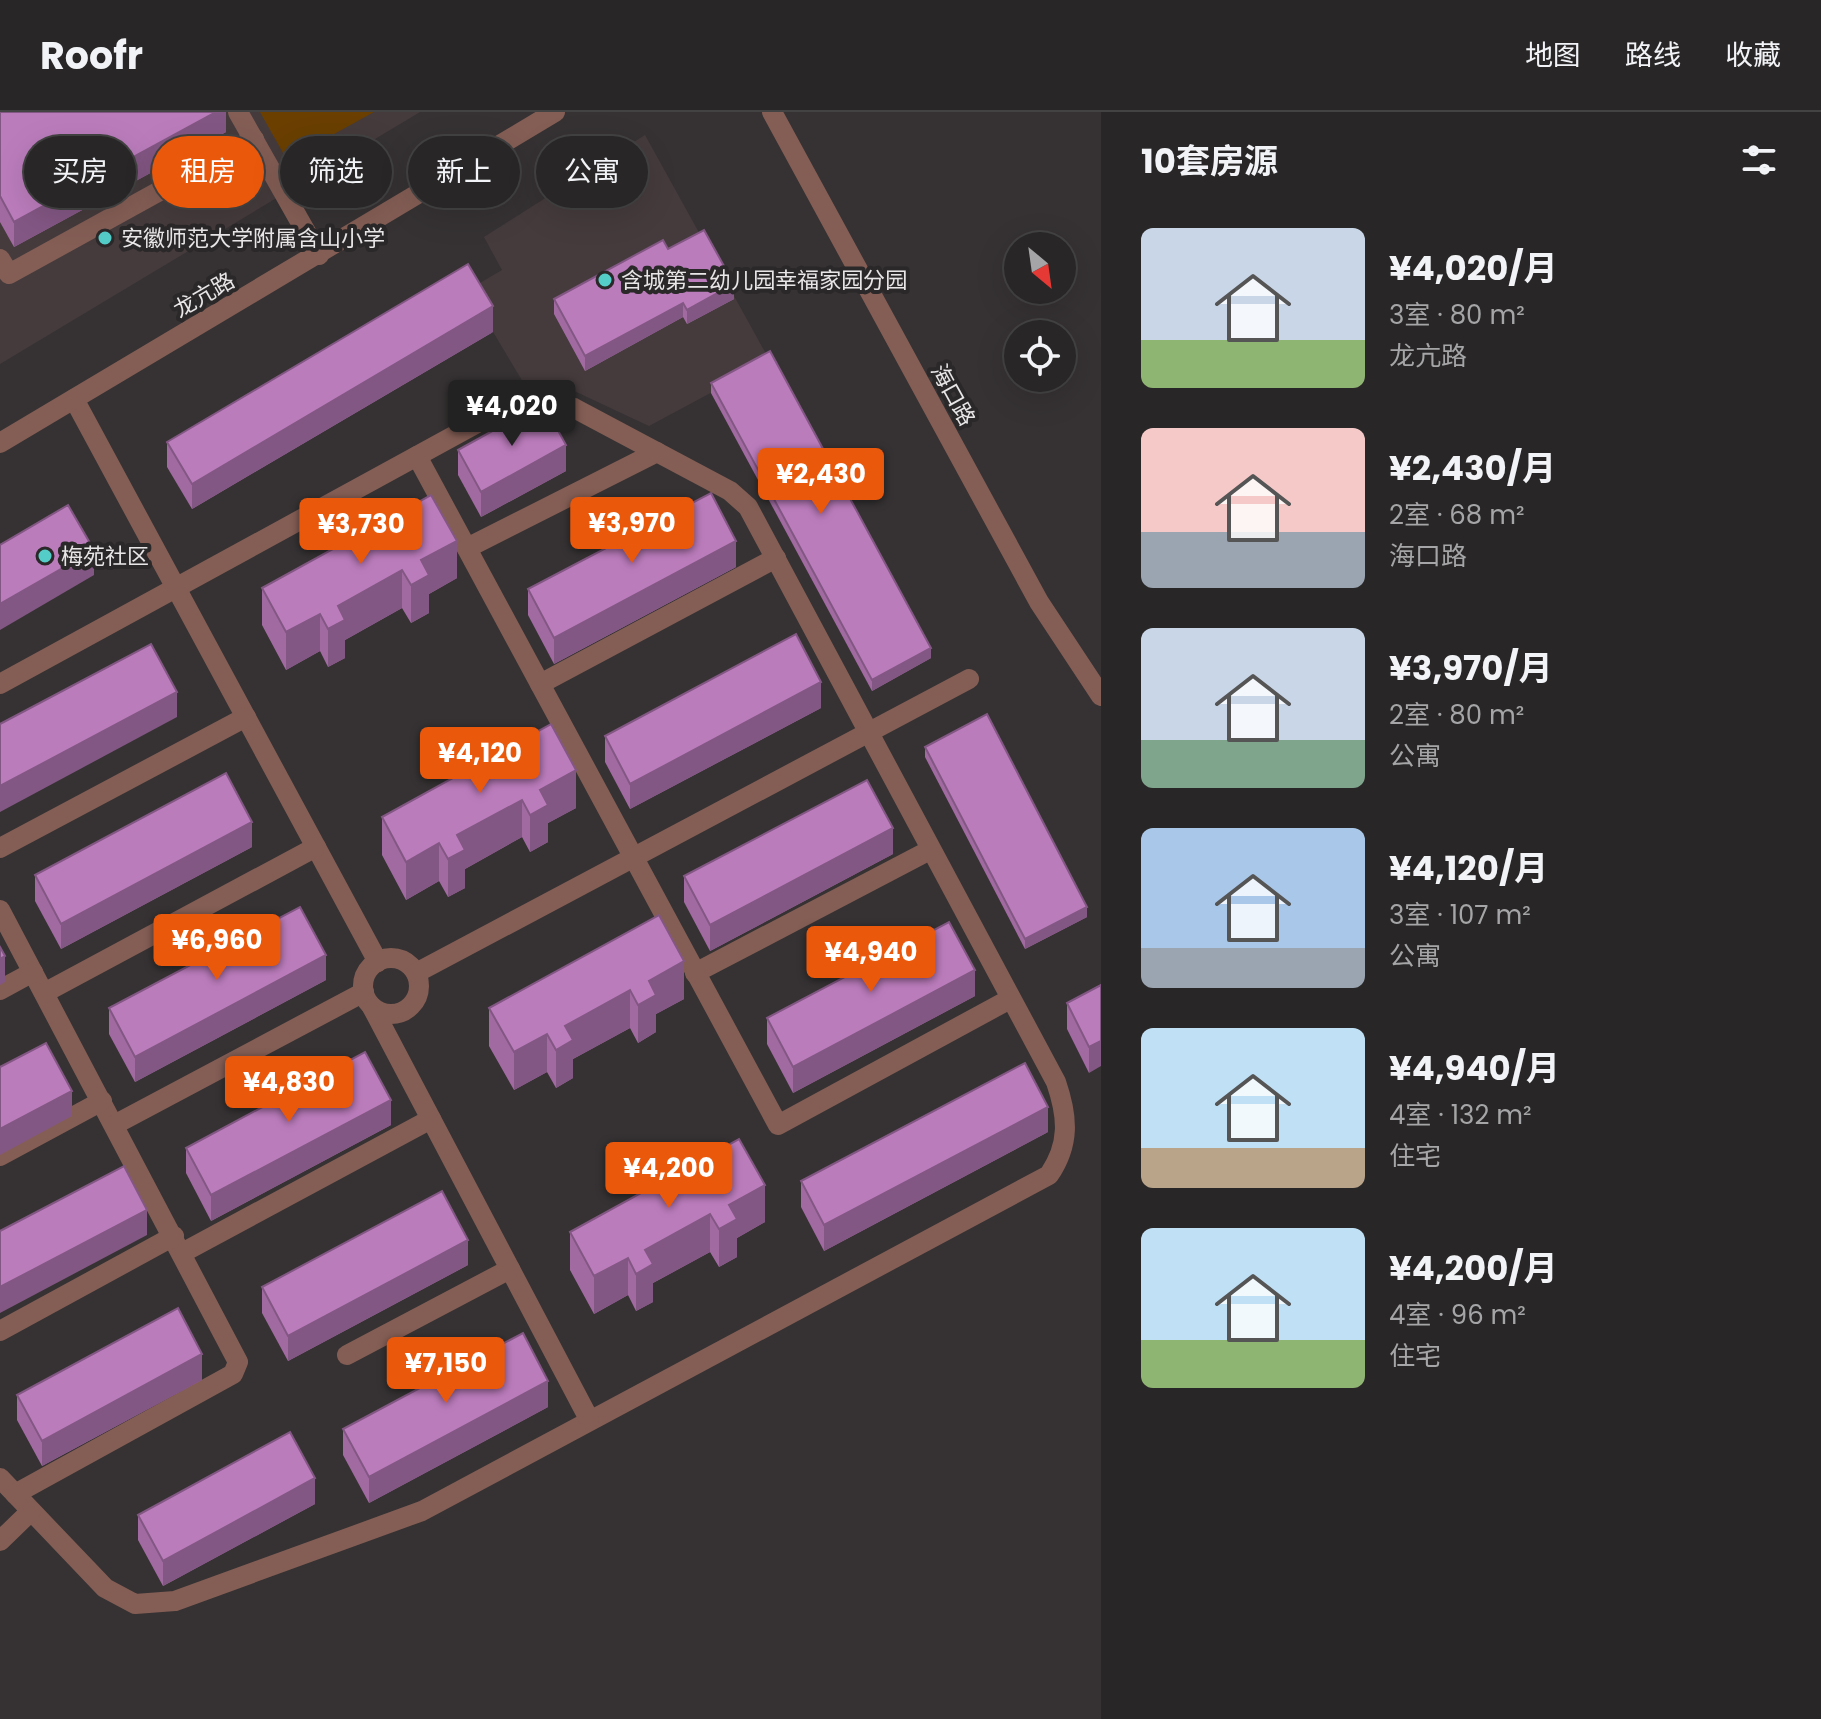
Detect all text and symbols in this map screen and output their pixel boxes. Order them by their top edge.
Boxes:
text: Roofr [40,29,143,82]
text: 地图 [1525,36,1581,75]
text: 路线 [1625,36,1681,75]
text: 收藏 [1725,36,1781,75]
chip: 买房 [24,136,136,208]
chip: 租房 [152,136,264,208]
chip: 筛选 [280,136,392,208]
chip: 新上 [408,136,520,208]
chip: 公寓 [536,136,648,208]
text: 10套房源 [1141,137,1278,185]
icon: filters [1737,138,1781,182]
place label: 安徽师范大学附属含山小学 [121,223,385,254]
marker: 安徽师范大学附属含山小学 [96,229,114,247]
north arrow [1004,232,1076,304]
map controls [1004,232,1076,392]
text: ¥4,020/月 [1389,244,1558,292]
icon: home [1205,260,1301,356]
street label: 龙亢路 [168,265,240,325]
place label: 含城第二幼儿园幸福家园分园 [621,265,907,296]
marker: 含城第二幼儿园幸福家园分园 [596,271,614,289]
text: 3室 · 80 m² [1389,297,1525,333]
button: locate [1004,320,1076,392]
text: 龙亢路 [1389,338,1467,374]
street label: 海口路 [923,359,983,431]
pin: ¥4,020 [447,380,577,448]
text: ¥4,020 [466,388,558,424]
text: ¥2,430/月 [1389,444,1556,492]
pin: ¥2,430 [756,448,886,516]
text: ¥2,430 [776,456,866,492]
icon: home [1205,460,1301,556]
pin: ¥3,970 [567,497,697,565]
text: 2室 · 68 m² [1389,497,1525,533]
pin: ¥3,730 [296,498,426,566]
text: ¥3,970 [588,505,676,541]
text: ¥3,730 [317,506,405,542]
text: 海口路 [1389,538,1467,574]
place label: 梅苑社区 [61,541,149,572]
marker: 梅苑社区 [36,547,54,565]
text: ¥3,970/月 [1389,644,1553,692]
icon: home [1205,660,1301,756]
text: 2室 · 80 m² [1389,697,1524,733]
pin: ¥4,120 [415,727,545,795]
text: ¥4,120 [438,735,522,771]
text: 公寓 [1389,738,1441,774]
text: ¥4,120/月 [1389,844,1548,892]
icon: home [1205,860,1301,956]
text: 3室 · 107 m² [1389,897,1531,933]
pin: ¥6,960 [152,914,282,982]
text: ¥6,960 [172,922,262,958]
pin: ¥4,940 [806,926,936,994]
text: ¥4,940 [824,934,918,970]
text: 公寓 [1389,938,1441,974]
text: ¥4,940/月 [1389,1044,1560,1092]
pin: ¥4,830 [224,1056,354,1124]
icon: home [1205,1060,1301,1156]
text: ¥4,830 [243,1064,335,1100]
text: 4室 · 132 m² [1389,1097,1532,1133]
text: 住宅 [1389,1138,1441,1174]
pin: ¥4,200 [604,1142,734,1210]
text: ¥4,200 [623,1150,715,1186]
text: ¥4,200/月 [1389,1244,1558,1292]
icon: home [1205,1260,1301,1356]
text: 4室 · 96 m² [1389,1297,1526,1333]
pin: ¥7,150 [381,1337,511,1405]
text: 住宅 [1389,1338,1441,1374]
text: ¥7,150 [405,1345,487,1381]

